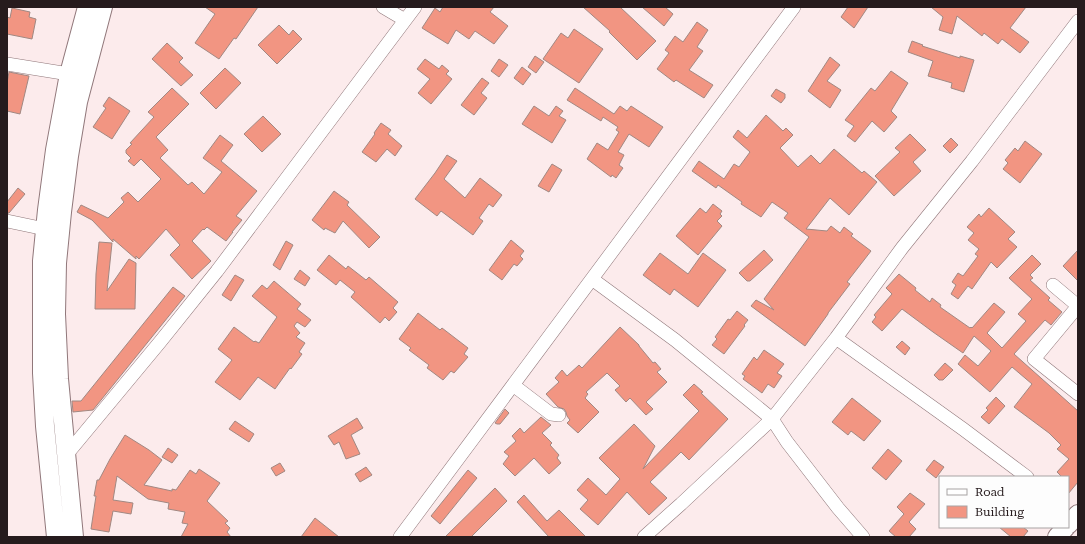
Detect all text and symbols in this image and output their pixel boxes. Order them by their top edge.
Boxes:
legend [939,476,1069,528]
text: Road [975,485,1005,499]
text: Building [975,505,1024,519]

